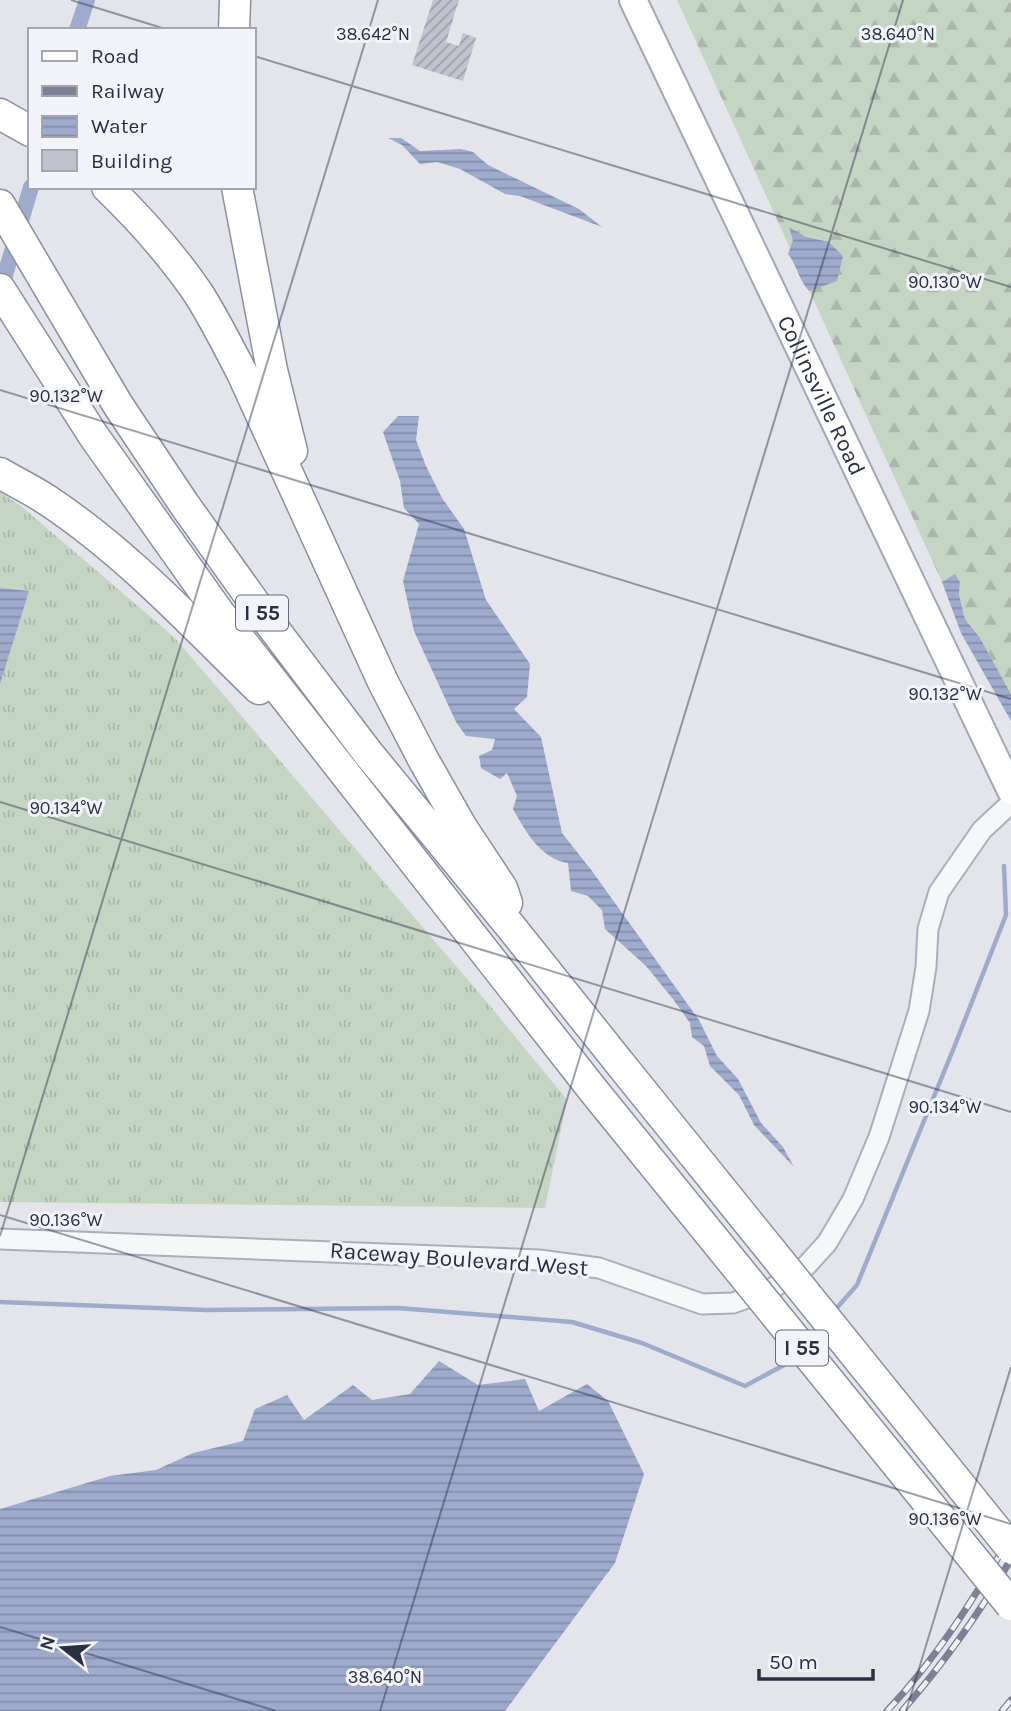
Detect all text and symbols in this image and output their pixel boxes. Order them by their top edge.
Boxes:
text: 38.642°N [336,23,410,45]
text: 38.640°N [861,23,935,45]
legend [28,28,256,189]
text: Road [91,44,139,68]
text: Railway [91,79,164,103]
text: Water [91,114,147,138]
text: Building [91,149,172,173]
text: 90.130°W [908,271,982,293]
street label: Collinsville Road [772,311,872,480]
text: 90.132°W [29,385,103,407]
road number: I 55 [236,596,288,630]
text: 90.132°W [908,683,982,705]
text: 90.134°W [29,797,103,819]
text: 90.134°W [908,1096,982,1118]
text: 90.136°W [29,1209,103,1231]
street label: Raceway Boulevard West [329,1237,589,1282]
road number: I 55 [776,1330,828,1366]
text: 90.136°W [908,1508,982,1530]
north arrow [28,1613,98,1683]
text: N [35,1634,60,1653]
scale bar [759,1638,873,1682]
text: 50 m [769,1650,818,1674]
text: 38.640°N [348,1666,422,1688]

